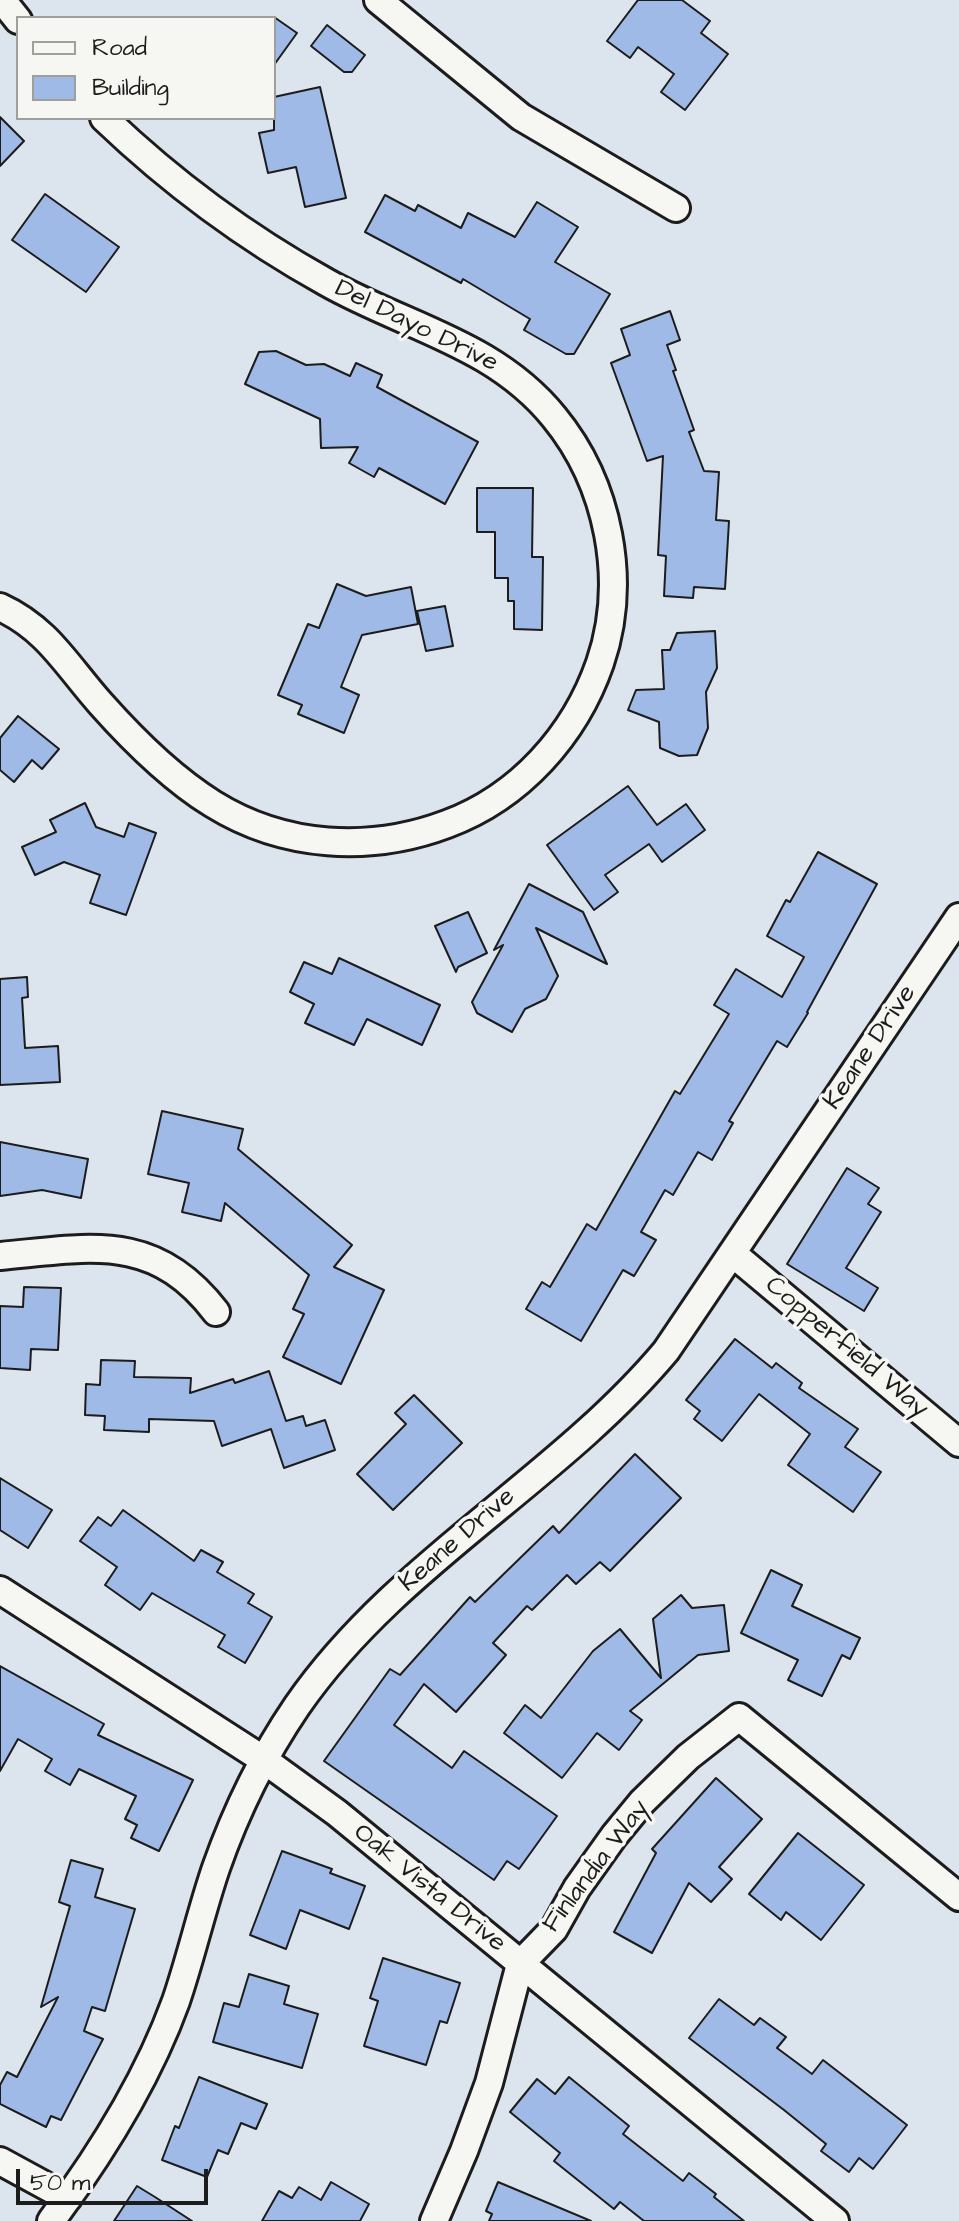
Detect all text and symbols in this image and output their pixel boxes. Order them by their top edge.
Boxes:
legend [16,16,276,120]
text: Road [92,31,147,65]
text: Building [92,71,169,105]
street label: Del Dayo Drive [329,274,503,380]
street label: Keane Drive [818,980,924,1116]
street label: Copperfield Way [758,1271,934,1425]
street label: Keane Drive [394,1482,522,1600]
street label: Finlandia Way [537,1794,657,1940]
street label: Oak Vista Drive [346,1818,512,1960]
scale bar [20,2153,212,2203]
text: 50 m [30,2166,90,2200]

